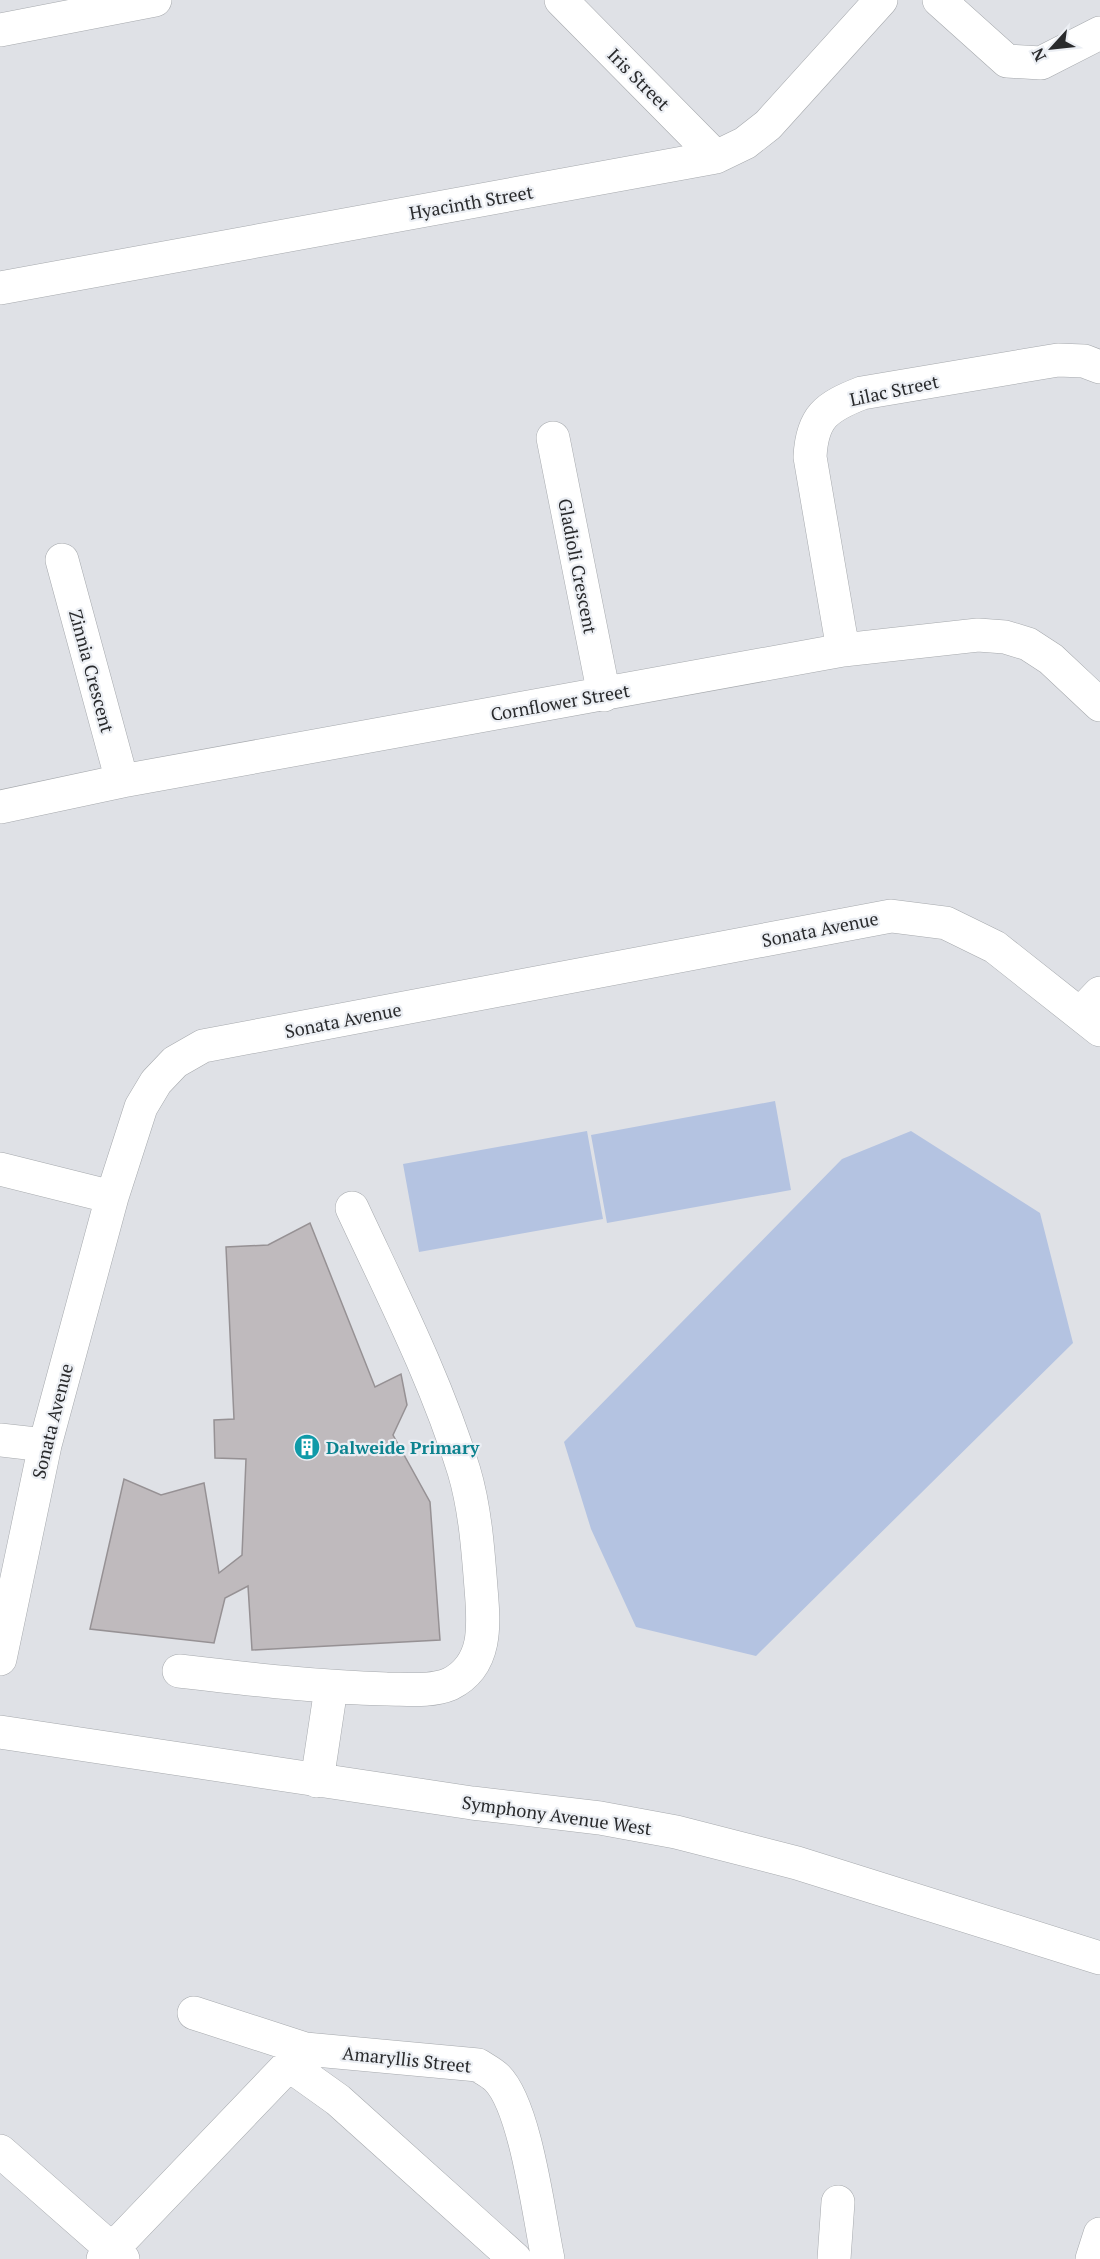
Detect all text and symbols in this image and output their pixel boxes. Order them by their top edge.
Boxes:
north arrow [1022,18,1082,78]
street label: Iris Street [603,43,676,116]
text: N [1026,44,1051,65]
street label: Hyacinth Street [407,179,535,225]
street label: Lilac Street [847,369,941,411]
street label: Gladioli Crescent [553,496,603,636]
street label: Zinnia Crescent [64,607,120,736]
street label: Cornflower Street [489,678,632,726]
street label: Sonata Avenue [760,906,880,952]
street label: Sonata Avenue [283,997,403,1043]
street label: Sonata Avenue [26,1361,78,1481]
building icon: Dalweide Primary [292,1432,322,1462]
place label: Dalweide Primary [326,1435,480,1459]
street label: Symphony Avenue West [461,1790,654,1840]
street label: Amaryllis Street [341,2040,473,2078]

